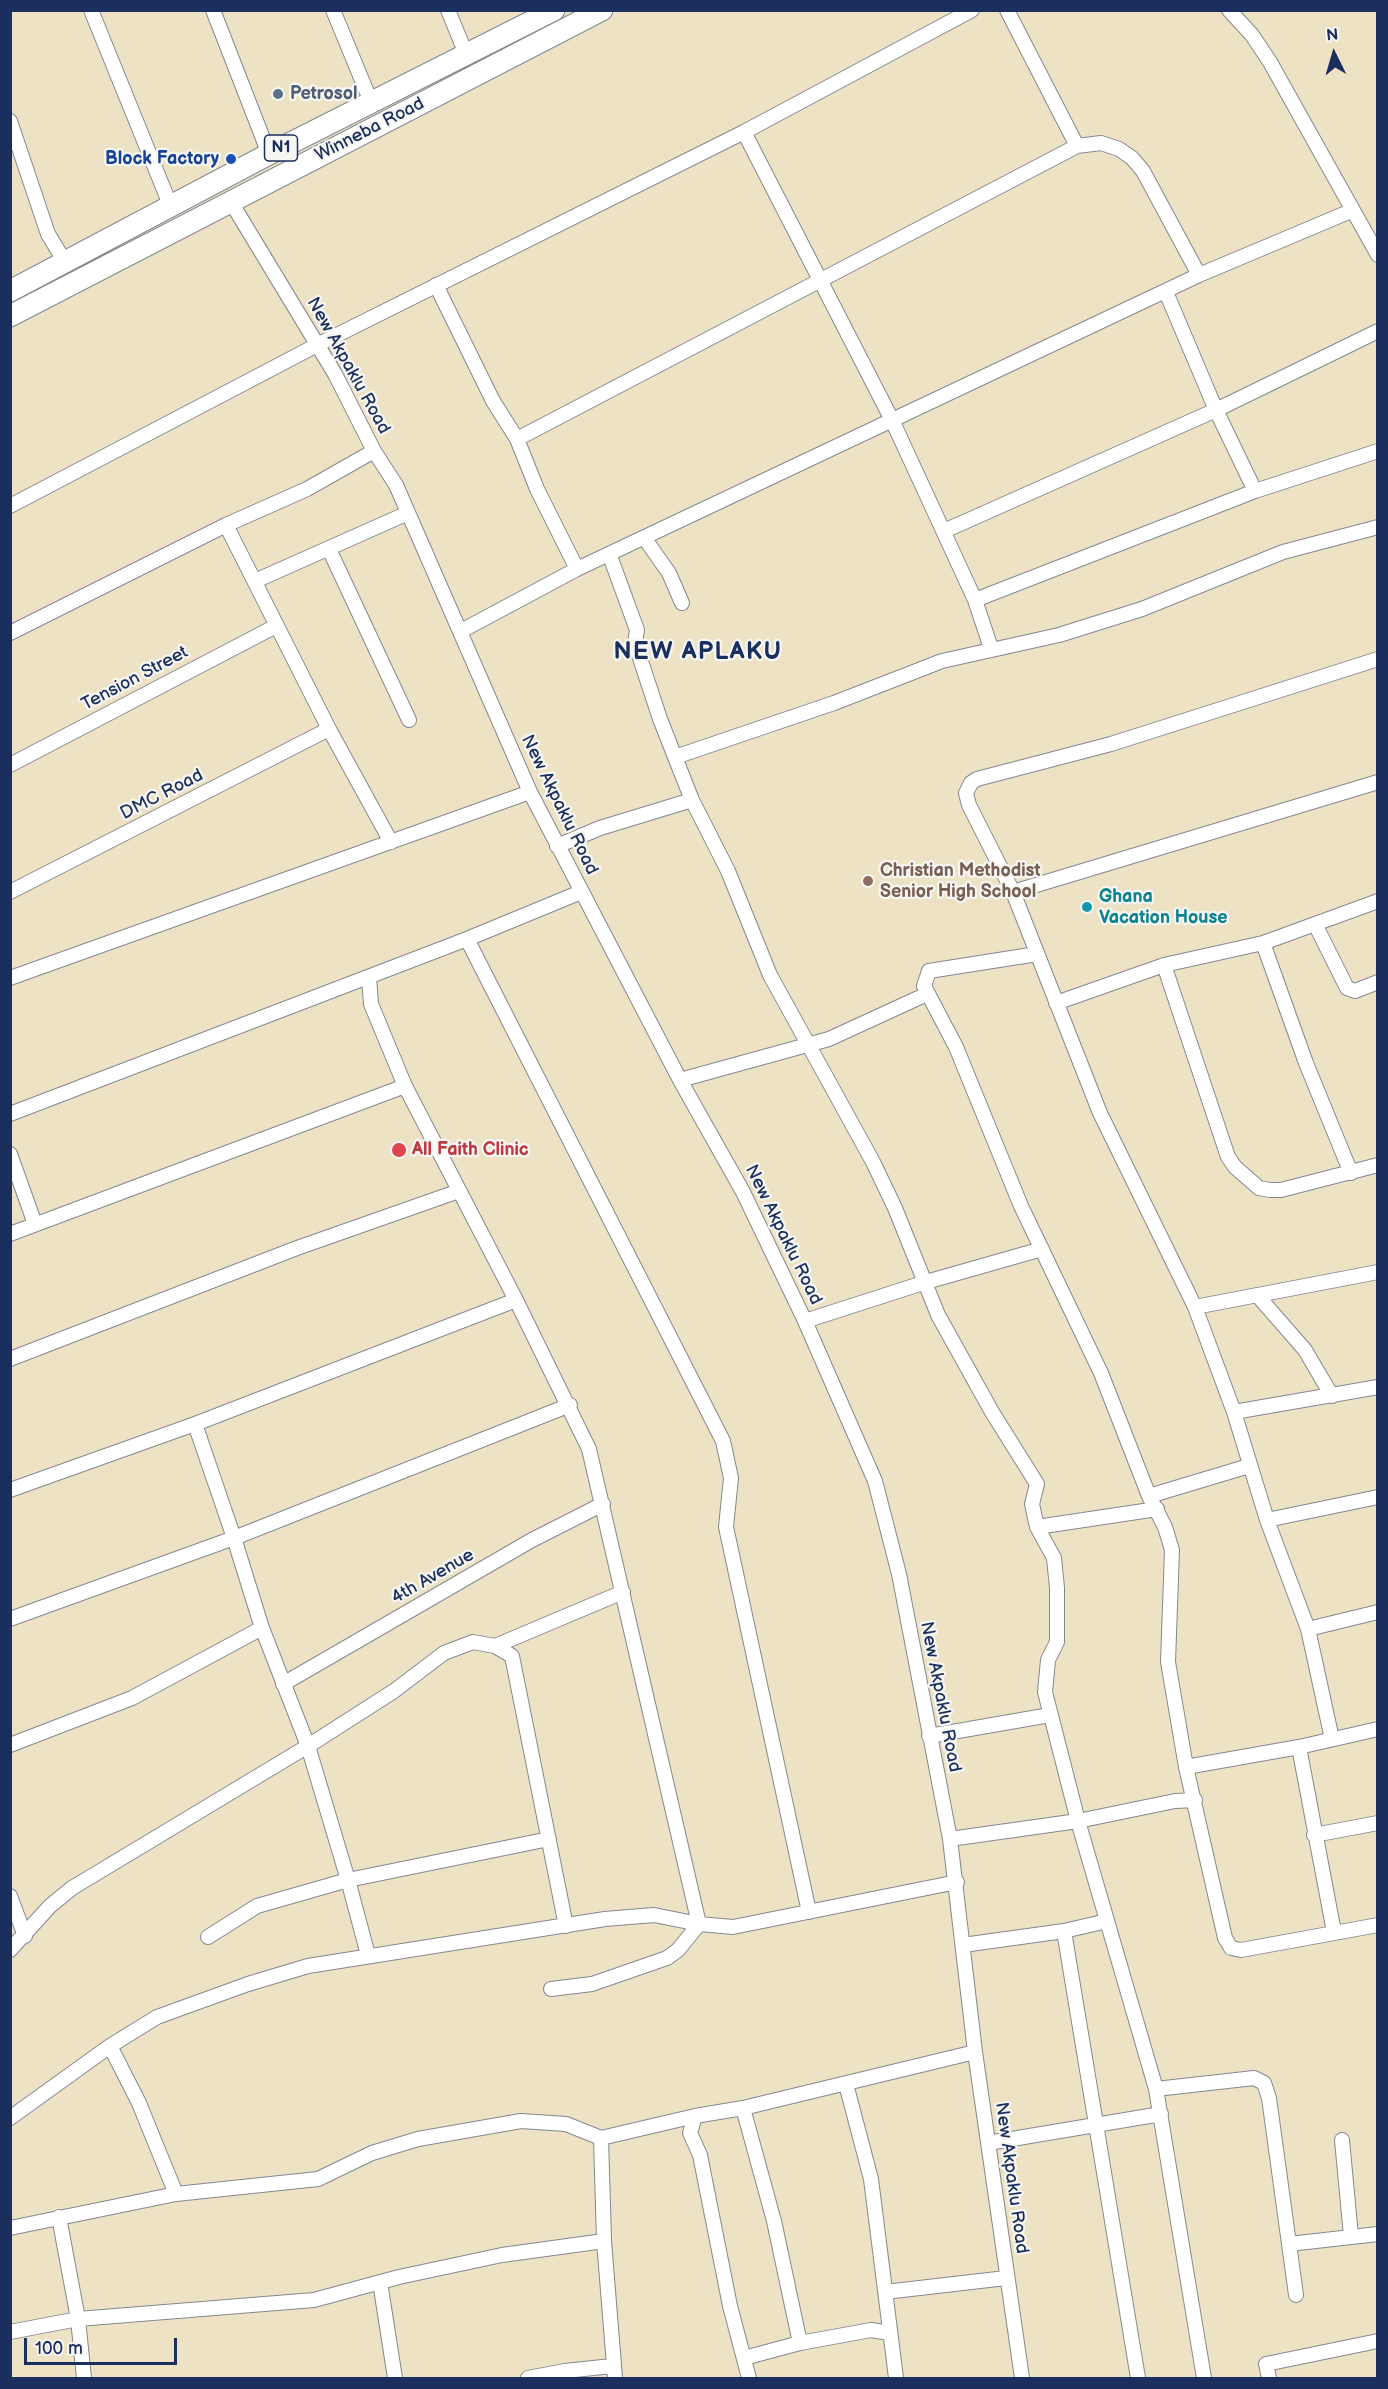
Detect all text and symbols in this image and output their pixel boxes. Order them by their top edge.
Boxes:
north arrow [1304,24,1364,84]
text: N [1326,26,1339,46]
place label: Petrosol [290,83,357,105]
marker: Petrosol [271,87,285,101]
street label: Winneba Road [312,93,428,167]
road number: N1 [264,135,298,161]
place label: Block Factory [105,148,219,170]
marker: Block Factory [224,152,238,166]
street label: New Akpaklu Road [302,294,394,438]
district label: NEW APLAKU [614,639,782,667]
street label: Tension Street [78,642,192,716]
street label: New Akpaklu Road [516,732,602,878]
street label: DMC Road [117,765,207,825]
place label: Christian Methodist Senior High School [880,860,1040,902]
marker: Christian Methodist Senior High School [861,874,875,888]
place label: Ghana Vacation House [1099,886,1228,928]
marker: Ghana Vacation House [1080,900,1094,914]
place label: All Faith Clinic [412,1139,529,1161]
marker: All Faith Clinic [390,1141,408,1159]
street label: New Akpaklu Road [740,1162,826,1308]
street label: 4th Avenue [388,1545,478,1609]
street label: New Akpaklu Road [915,1620,965,1774]
street label: New Akpaklu Road [990,2101,1032,2255]
scale bar [27,2326,180,2364]
text: 100 m [35,2338,83,2359]

